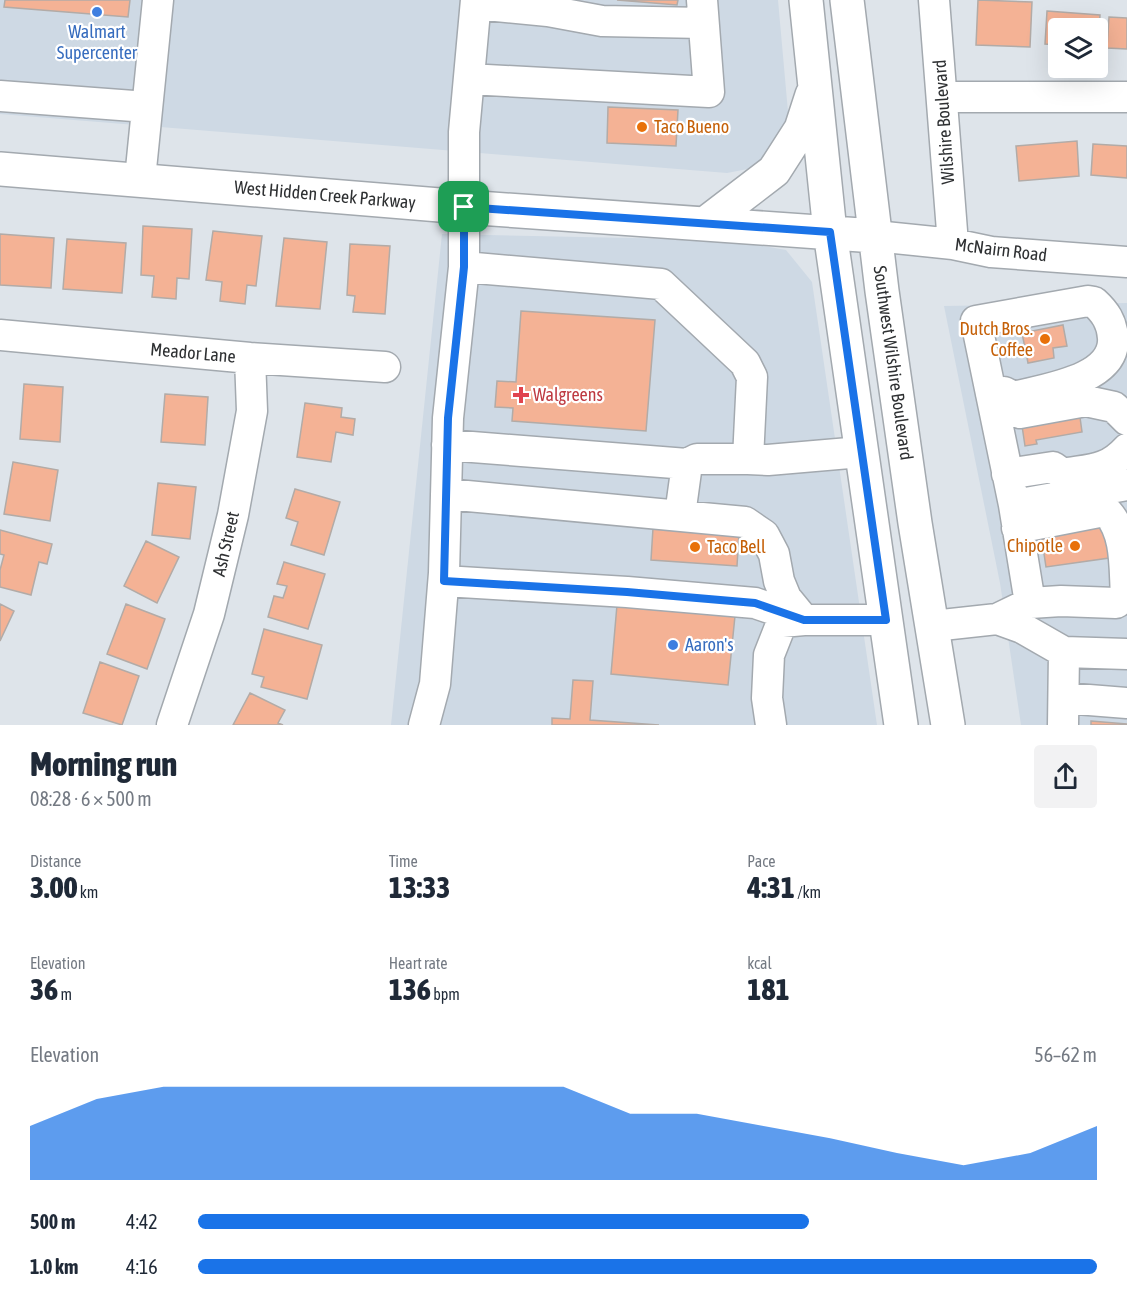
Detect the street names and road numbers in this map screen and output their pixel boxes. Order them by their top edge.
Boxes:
street label: Wilshire Boulevard [929,59,958,185]
street label: West Hidden Creek Parkway [233,176,417,213]
street label: McNairn Road [954,233,1048,266]
street label: Southwest Wilshire Boulevard [869,264,918,462]
street label: Meador Lane [149,338,237,367]
street label: Ash Street [208,509,243,578]

